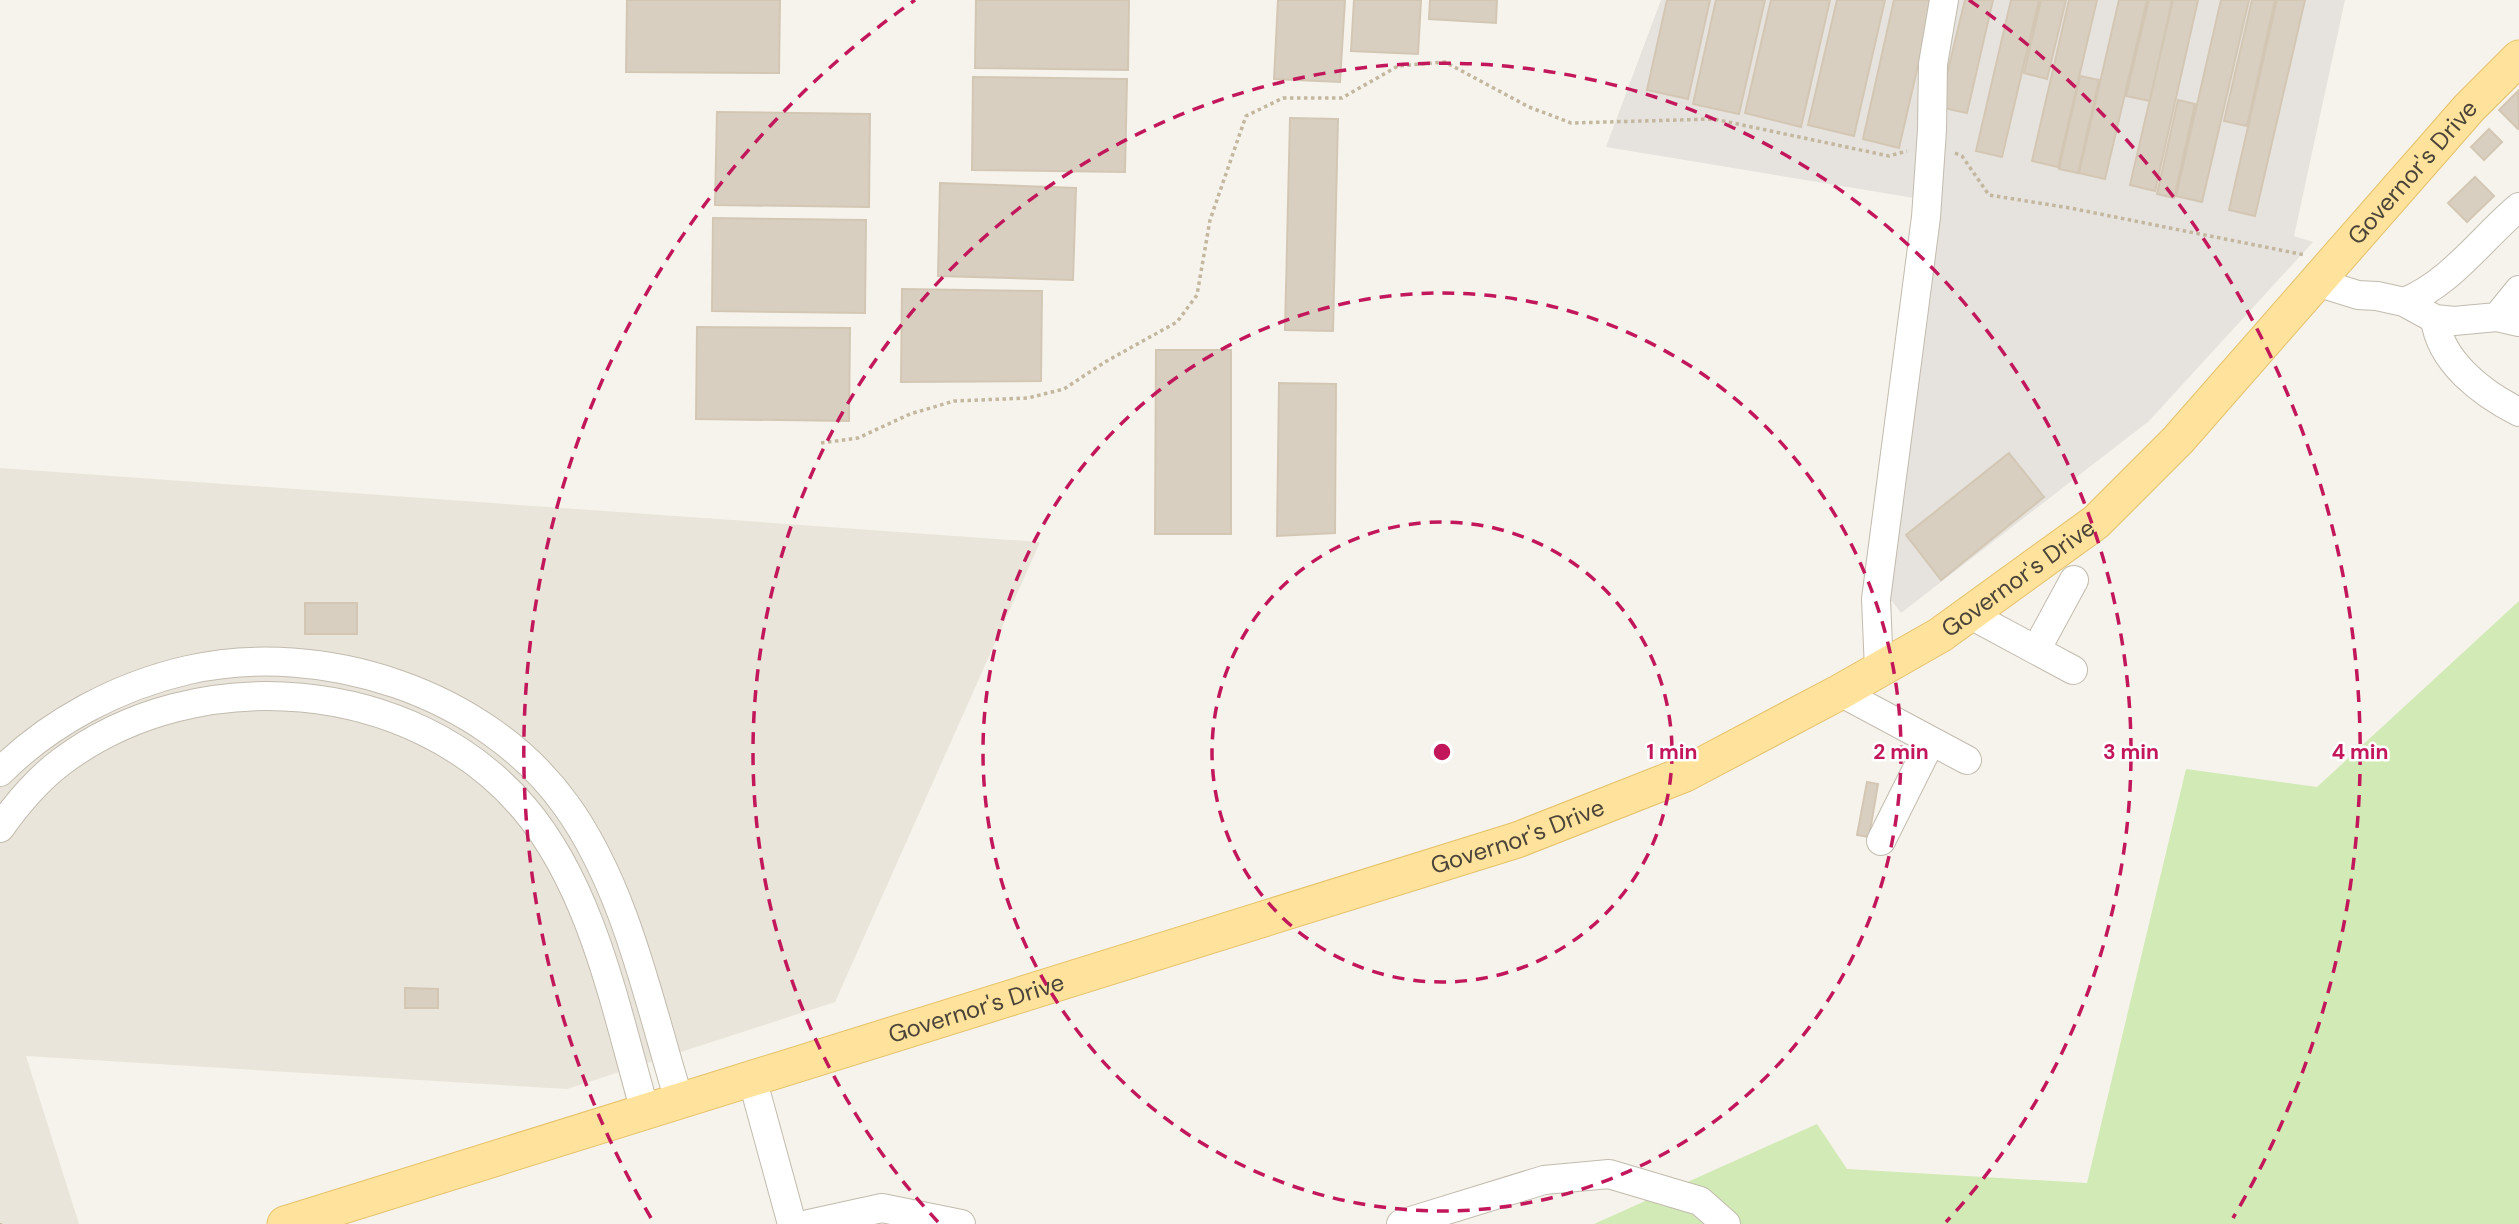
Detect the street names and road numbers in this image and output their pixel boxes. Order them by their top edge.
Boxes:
street label: Governor's Drive [2340,93,2484,251]
street label: Governor's Drive [1935,512,2101,644]
street label: Governor's Drive [1427,791,1609,881]
street label: Governor's Drive [884,966,1068,1050]

